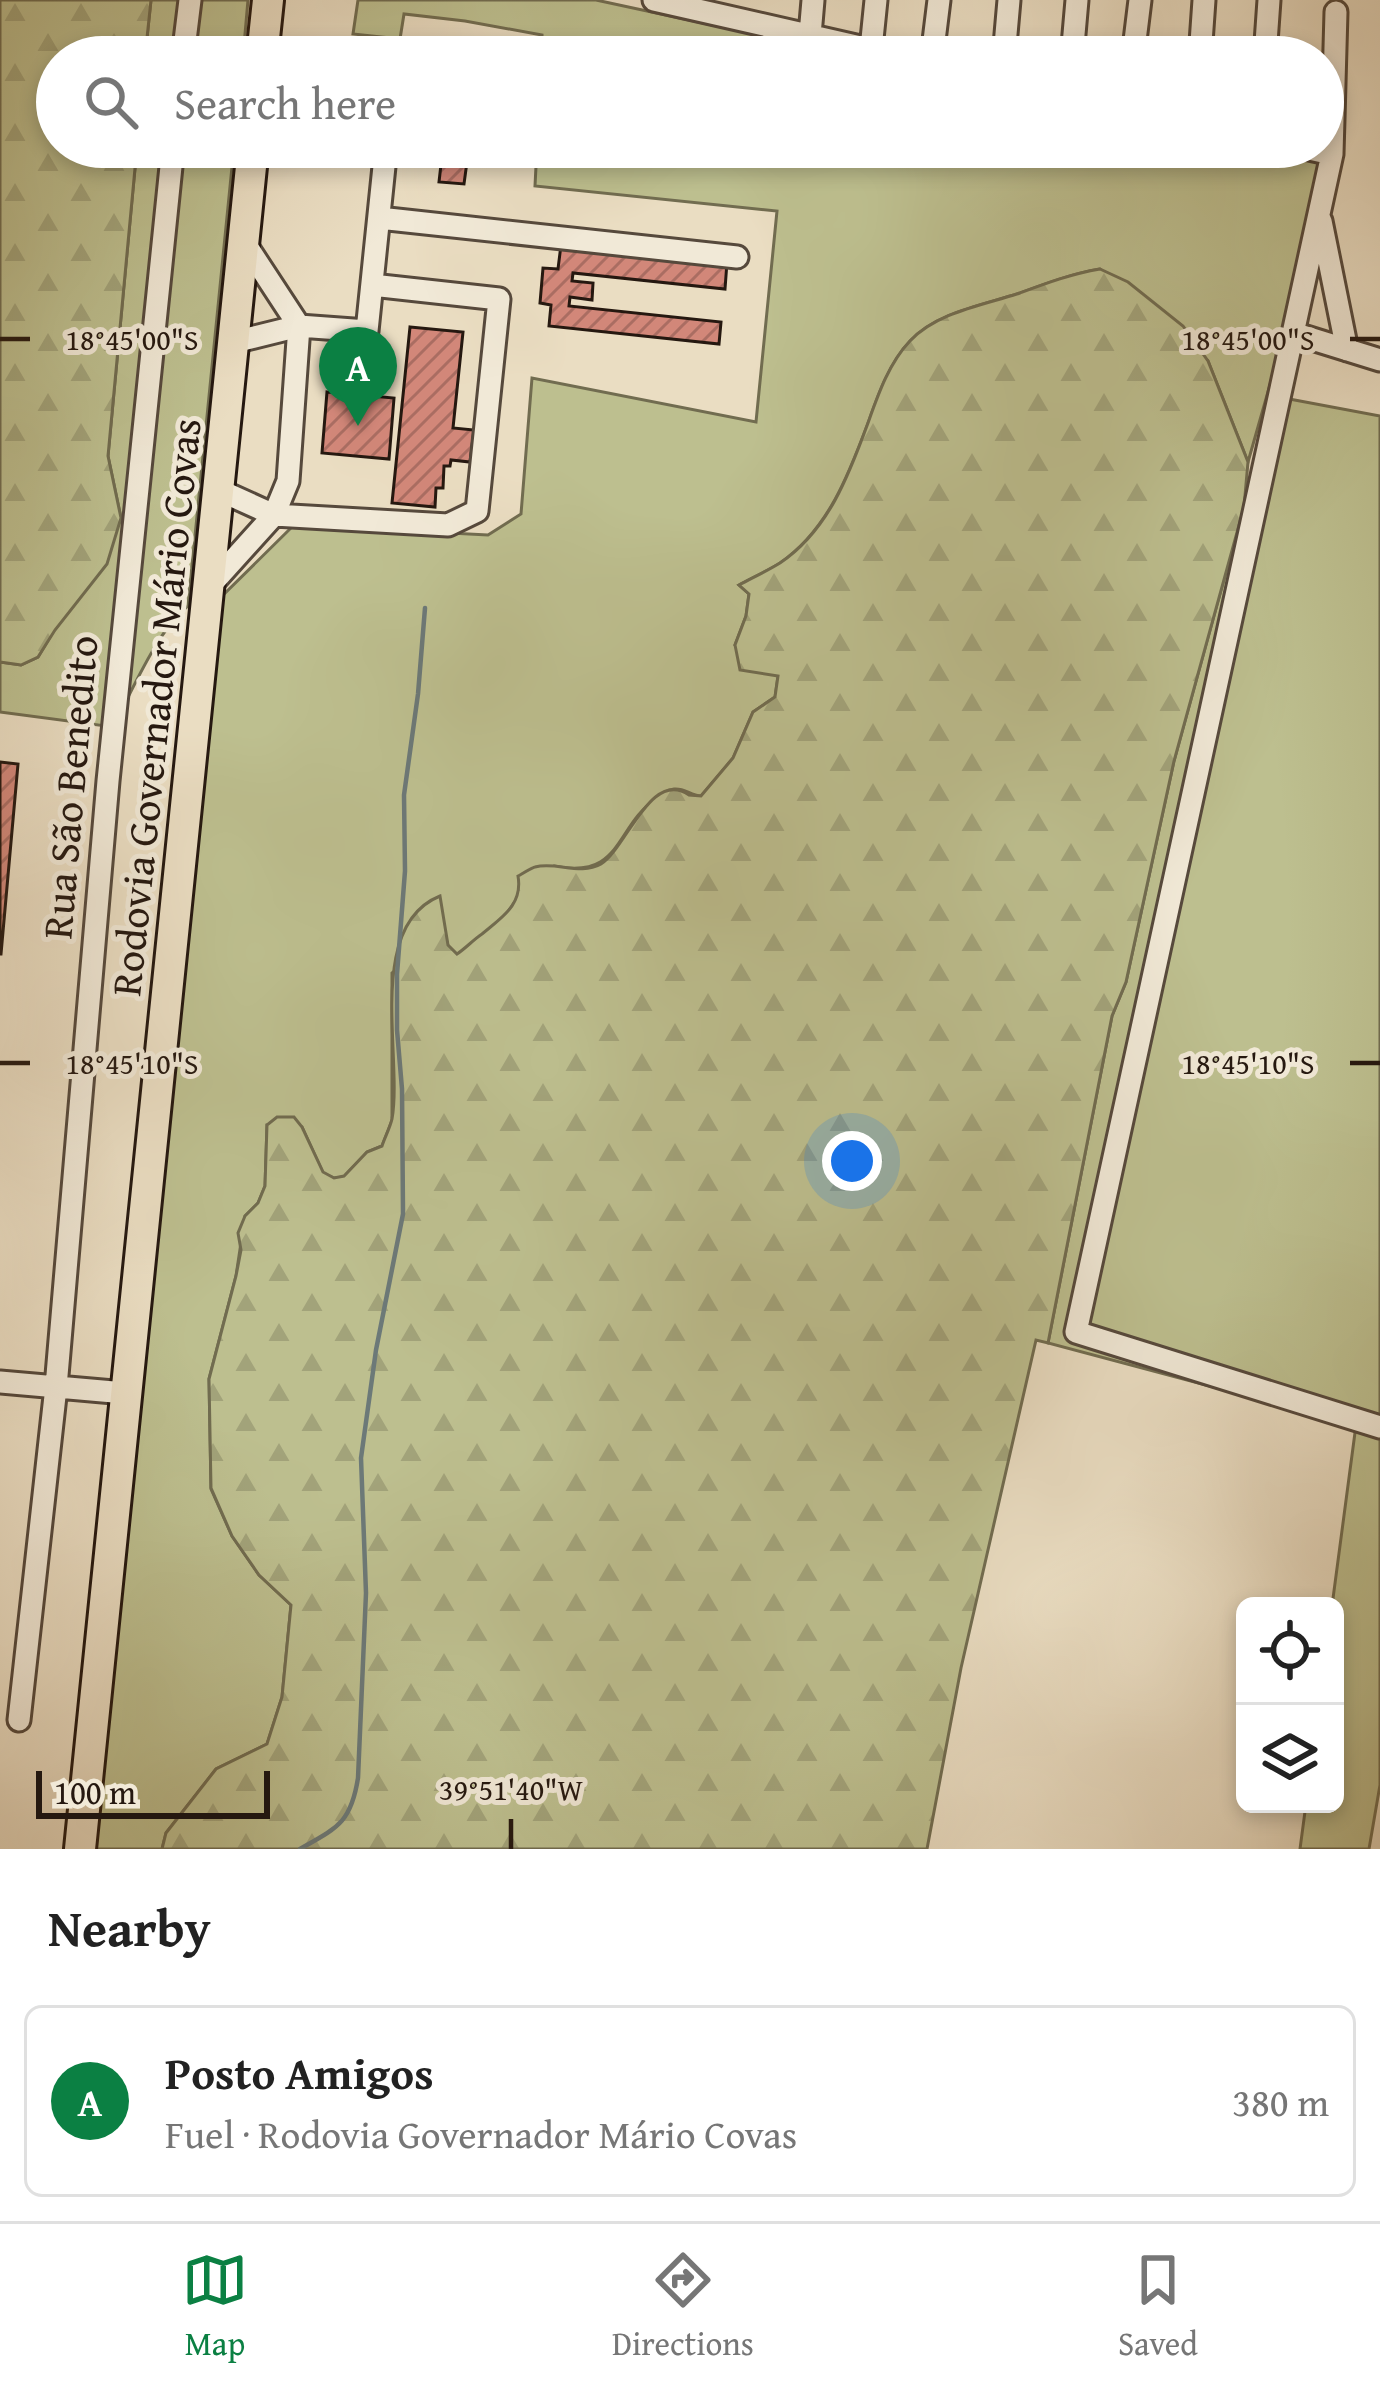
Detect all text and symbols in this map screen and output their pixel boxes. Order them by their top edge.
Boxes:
search box [36,36,1344,168]
icon: search [78,69,144,135]
text: Search here [174,70,396,135]
text: 18°45'00"S [66,317,198,361]
text: 18°45'00"S [1182,317,1314,361]
pin: A [319,327,397,426]
street label: Rodovia Governador Mário Covas [94,415,216,999]
street label: Rua São Benedito [25,633,113,941]
text: 18°45'10"S [66,1041,198,1085]
text: 18°45'10"S [1182,1041,1314,1085]
your location [822,1131,882,1191]
map controls [1236,1597,1344,1813]
button: locate [1236,1597,1344,1705]
button: layers [1236,1705,1344,1813]
scale bar [36,1765,270,1818]
text: 39°51'40"W [439,1767,583,1811]
text: 100 m [54,1768,136,1816]
text: Nearby [48,1890,211,1965]
text: Posto Amigos [165,2040,434,2105]
text: A [78,2073,102,2130]
text: 380 m [1232,2073,1329,2130]
text: Fuel · Rodovia Governador Mário Covas [165,2105,797,2162]
tab: Map [182,2247,248,2367]
tab: Directions [612,2247,754,2367]
tab: Saved [1118,2247,1198,2367]

